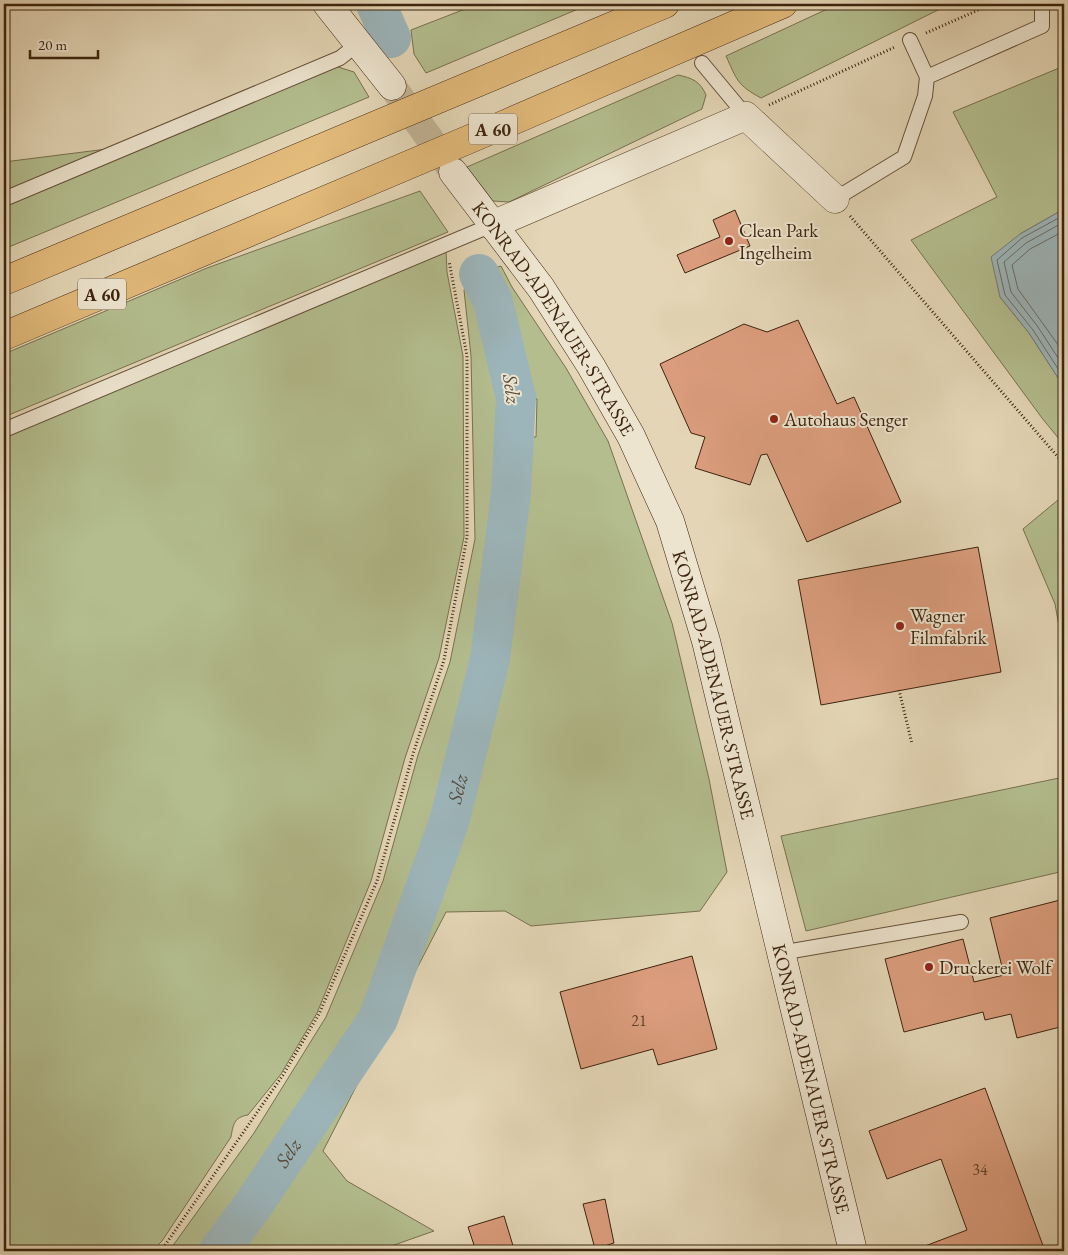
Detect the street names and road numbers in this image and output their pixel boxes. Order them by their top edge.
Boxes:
road number: A 60 [469,114,517,144]
street label: KONRAD-ADENAUER-STRASSE [467,196,641,440]
road number: A 60 [78,278,126,310]
street label: KONRAD-ADENAUER-STRASSE [667,547,761,822]
street label: KONRAD-ADENAUER-STRASSE [767,941,856,1217]

